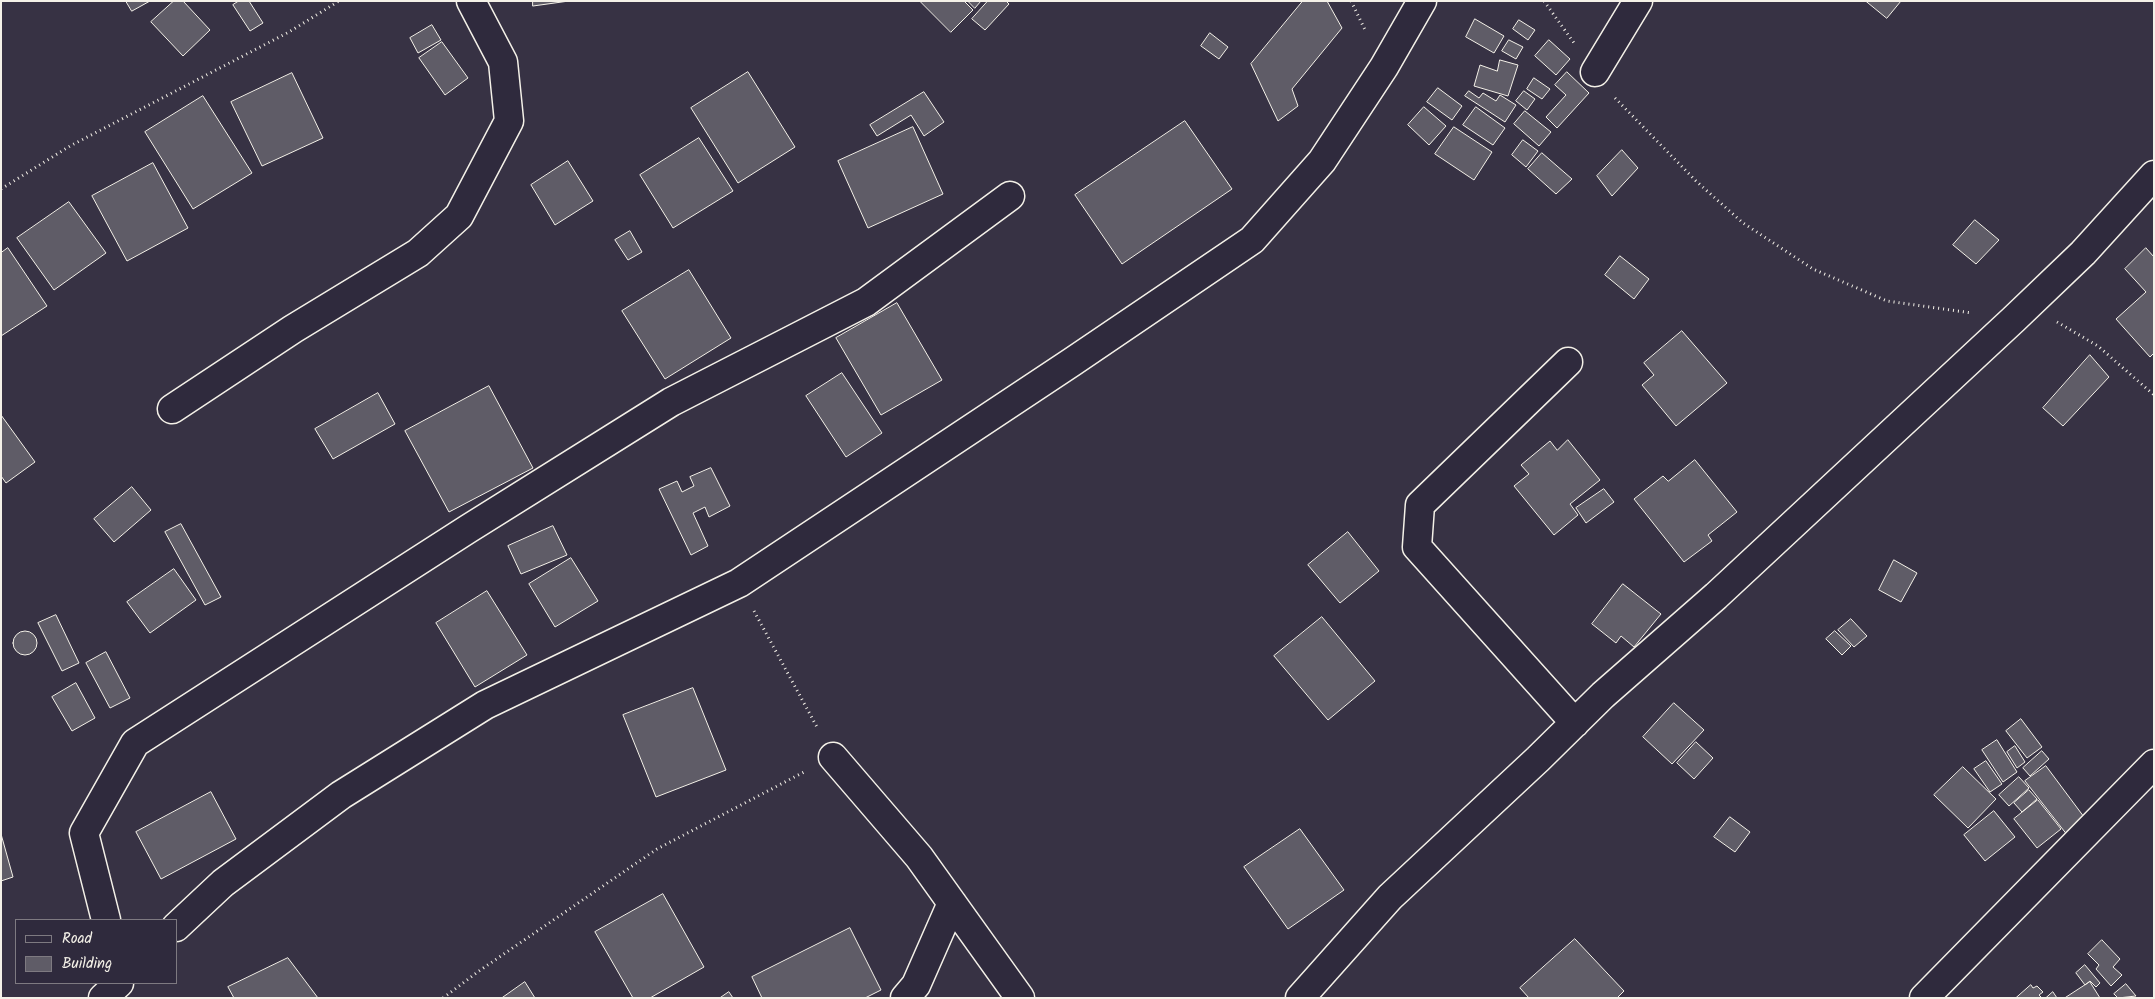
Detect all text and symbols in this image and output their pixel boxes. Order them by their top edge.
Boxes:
legend [15,919,178,984]
text: Road [62,927,92,951]
text: Building [62,952,112,976]

